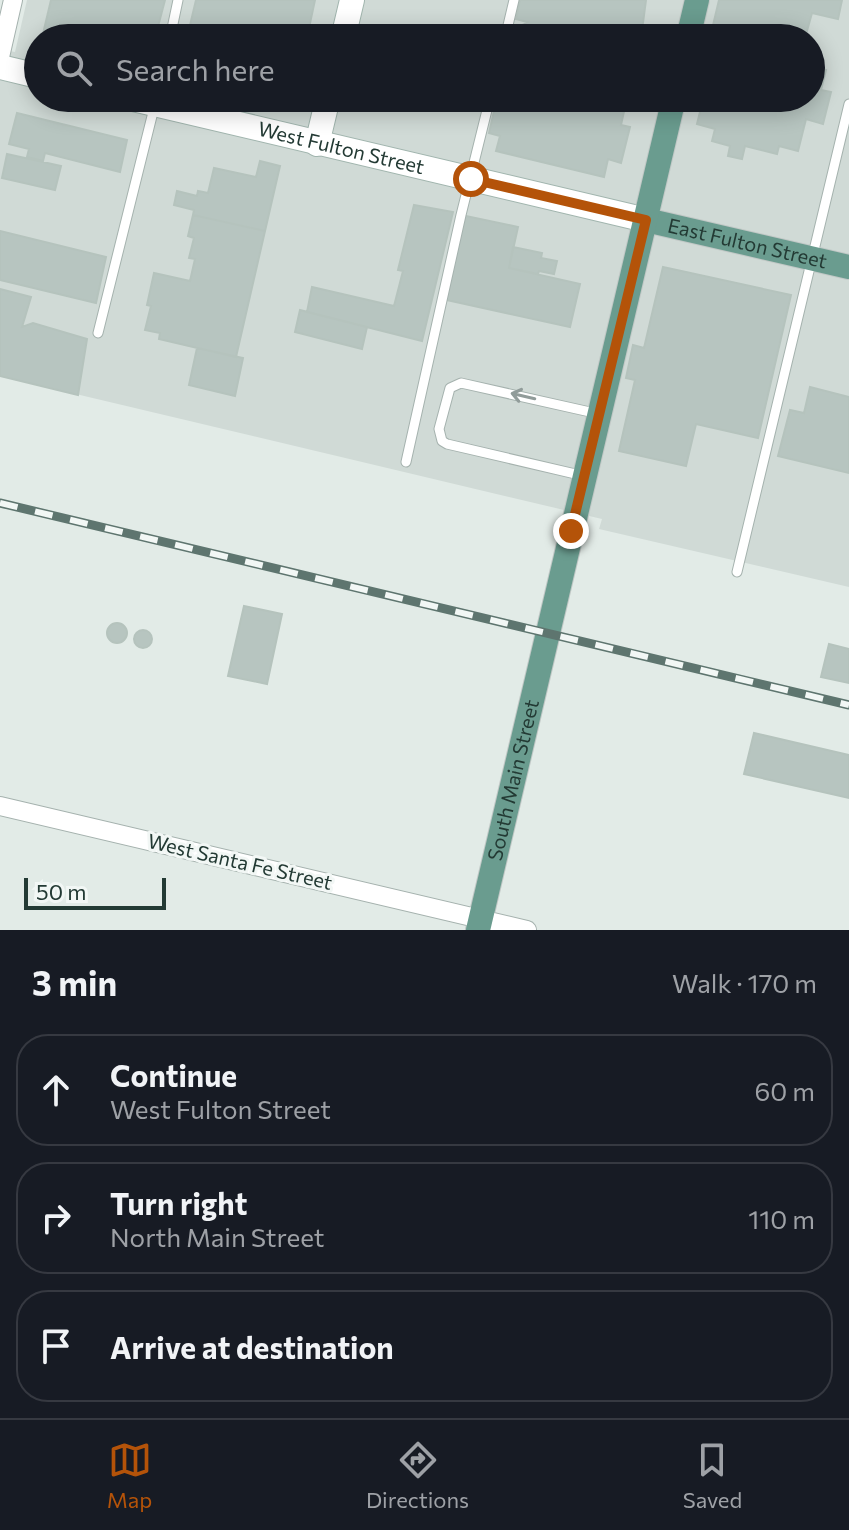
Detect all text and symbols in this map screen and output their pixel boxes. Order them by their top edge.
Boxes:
search box [24,24,825,112]
icon: search [52,46,96,90]
text: Search here [116,50,275,87]
street label: West Fulton Street [256,116,427,178]
route start [453,161,489,197]
street label: East Fulton Street [666,212,830,273]
one-way arrow [511,388,537,403]
route end [553,513,589,549]
street label: South Main Street [482,697,543,863]
street label: West Santa Fe Street [146,828,335,894]
scale bar [24,874,166,910]
text: 50 m [36,878,86,905]
text: 3 min [32,961,117,1003]
text: Walk · 170 m [672,967,817,998]
text: Continue [110,1056,237,1093]
icon: ahead [34,1068,78,1112]
text: 60 m [755,1075,815,1106]
text: West Fulton Street [110,1093,331,1124]
text: Turn right [110,1184,247,1221]
icon: right [34,1196,78,1240]
text: 110 m [748,1203,815,1234]
text: North Main Street [110,1221,324,1252]
icon: arrive [34,1324,78,1368]
text: Arrive at destination [110,1328,394,1365]
tab: Map [107,1438,152,1513]
tab: Directions [366,1438,469,1513]
tab: Saved [683,1438,742,1513]

